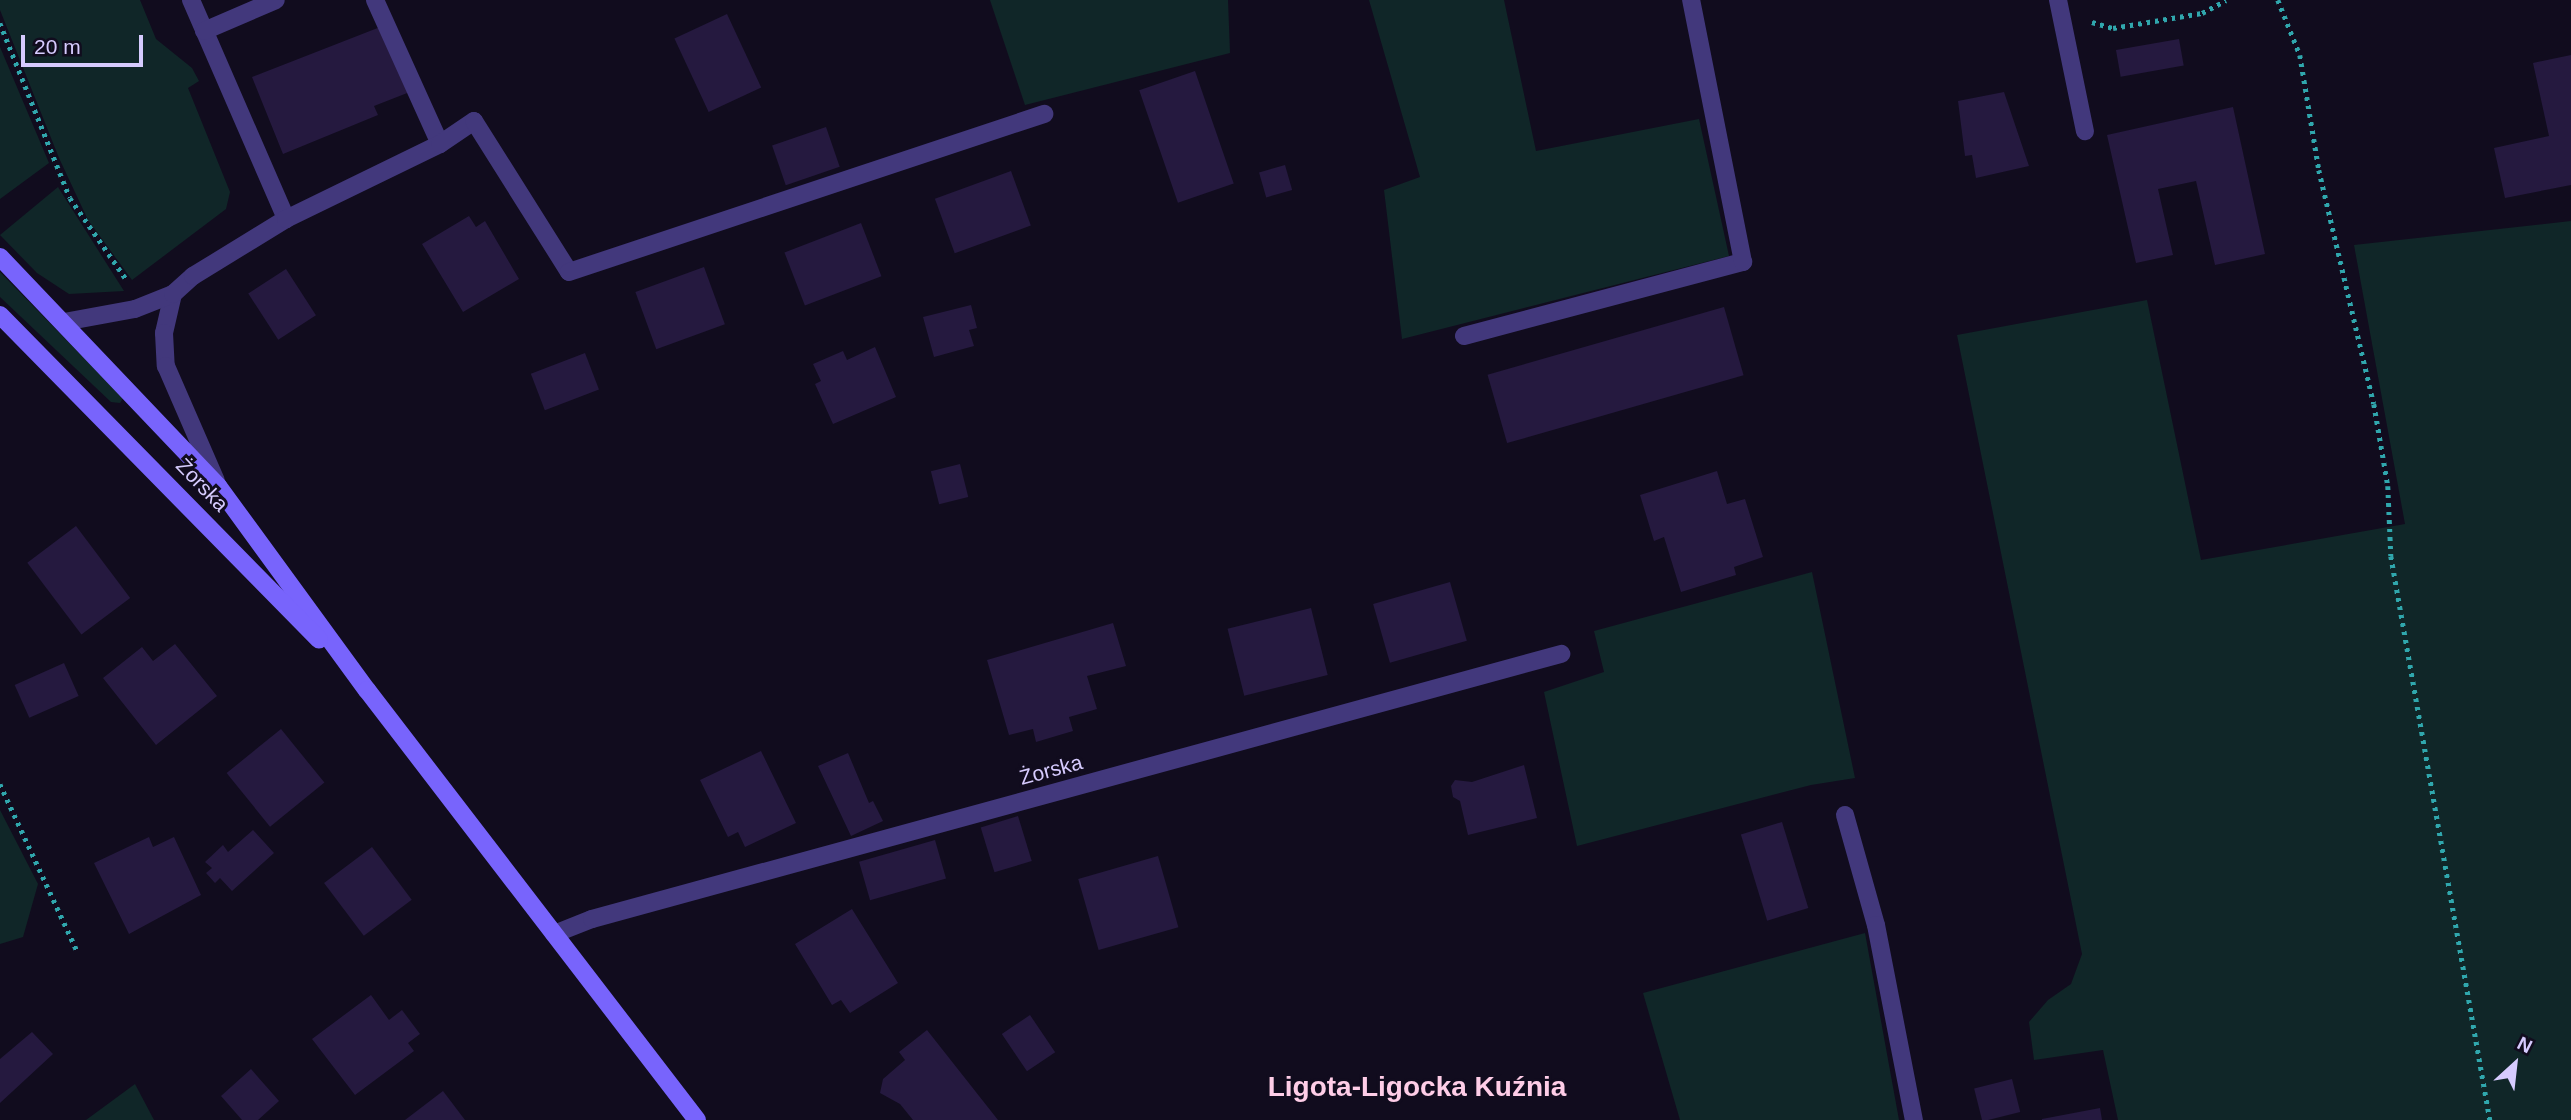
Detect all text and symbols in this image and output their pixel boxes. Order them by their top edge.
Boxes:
scale bar [24,21,147,65]
text: 20 m [34,35,81,58]
street label: Żorska [171,453,233,517]
street label: Żorska [1017,750,1085,790]
north arrow [2480,1029,2550,1099]
text: N [2514,1032,2536,1057]
district label: Ligota-Ligocka Kuźnia [1268,1070,1566,1104]

